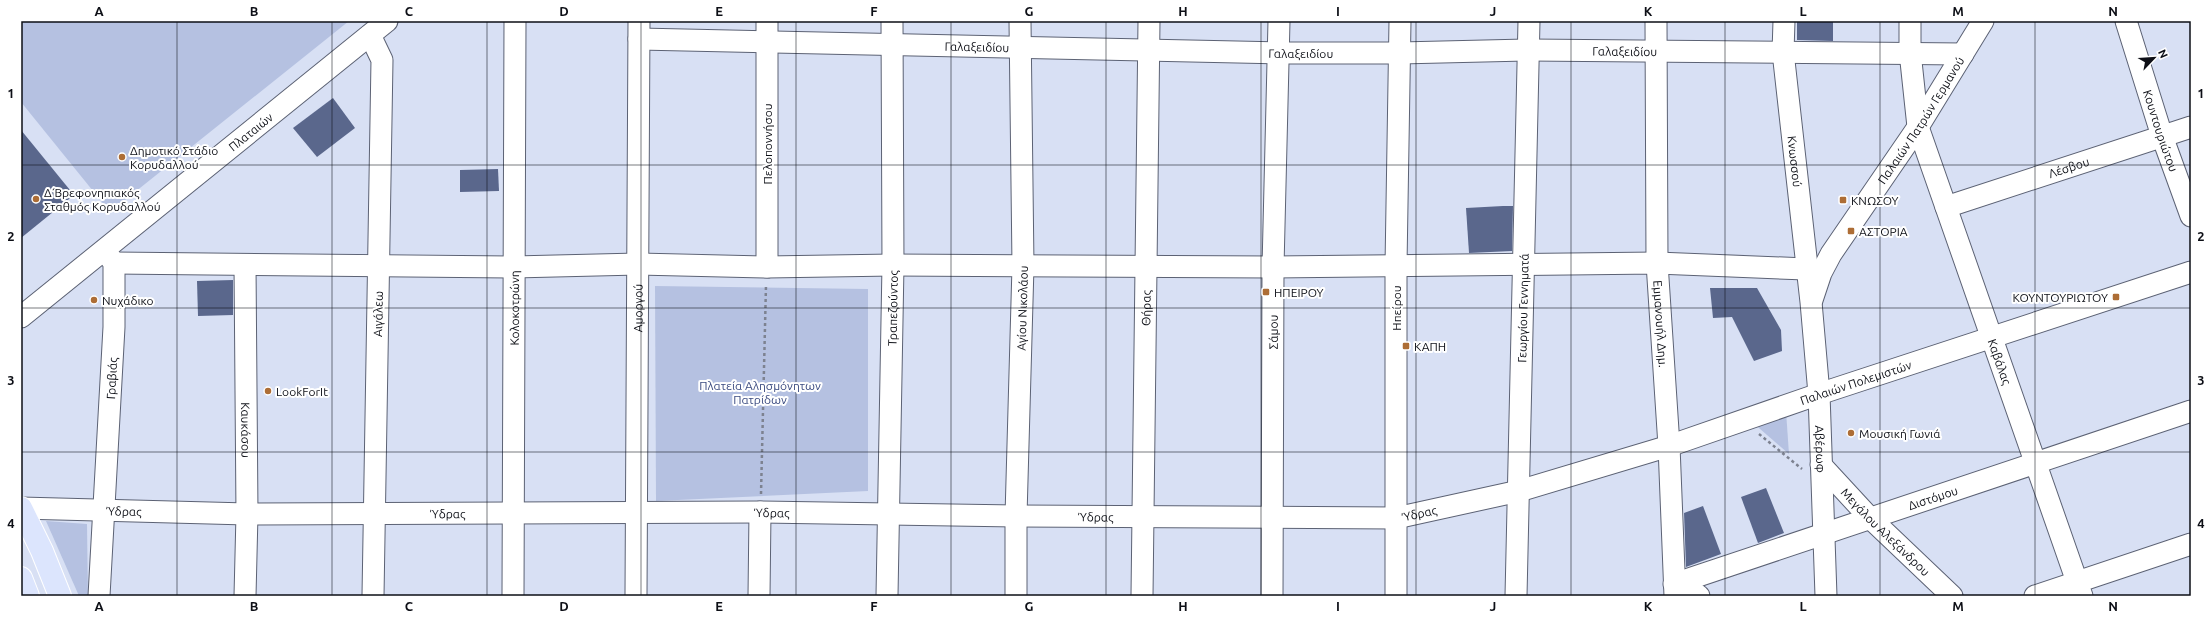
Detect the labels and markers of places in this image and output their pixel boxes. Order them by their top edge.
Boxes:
place label: Δημοτικό Στάδιο Κορυδαλλού [130,144,218,171]
marker: Δημοτικό Στάδιο Κορυδαλλού [117,152,127,162]
place label: Δ΄ Βρεφονηπιακός Σταθμός Κορυδαλλού [44,186,161,214]
marker: Δ΄ Βρεφονηπιακός Σταθμός Κορυδαλλού [31,194,41,204]
place label: ΚΝΩΣΟΥ [1851,194,1899,207]
marker: ΚΝΩΣΟΥ [1838,195,1848,205]
place label: ΑΣΤΟΡΙΑ [1859,225,1908,238]
marker: ΑΣΤΟΡΙΑ [1846,226,1856,236]
place label: ΗΠΕΙΡΟΥ [1274,286,1324,299]
marker: ΗΠΕΙΡΟΥ [1261,287,1271,297]
place label: ΚΟΥΝΤΟΥΡΙΩΤΟΥ [2012,291,2108,304]
marker: ΚΟΥΝΤΟΥΡΙΩΤΟΥ [2111,292,2121,302]
place label: Νυχάδικο [102,294,154,307]
marker: Νυχάδικο [89,295,99,305]
place label: ΚΑΠΗ [1414,340,1446,353]
marker: ΚΑΠΗ [1401,341,1411,351]
place label: LookForIt [276,385,328,398]
marker: LookForIt [263,386,273,396]
place label: Μουσική Γωνιά [1859,427,1940,440]
marker: Μουσική Γωνιά [1846,428,1856,438]

